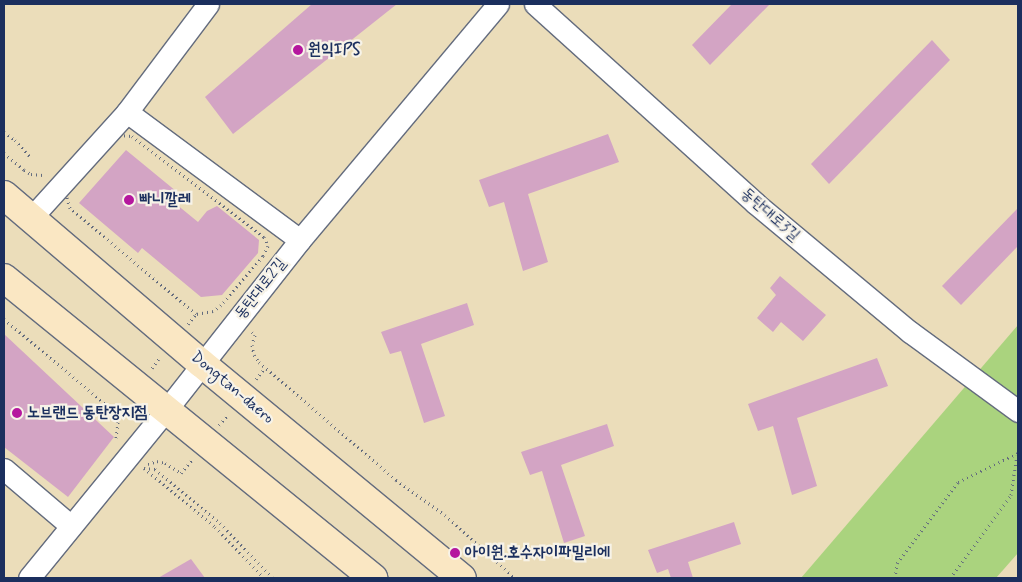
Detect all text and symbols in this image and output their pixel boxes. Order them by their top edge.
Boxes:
place label: 원익IPS [308,40,360,60]
marker: 원익IPS [292,44,304,56]
street label: 동탄대로3길 [737,184,803,246]
place label: 빠니깔레 [139,190,190,210]
marker: 빠니깔레 [123,194,135,206]
street label: 동탄대로2길 [231,255,291,323]
street label: Dongtan-daero [187,348,277,428]
place label: 노브랜드 동탄장지점 [27,403,147,423]
marker: 노브랜드 동탄장지점 [11,407,23,419]
place label: 아이원.호수자이파밀리에 [465,543,610,563]
marker: 아이원.호수자이파밀리에 [449,547,461,559]

